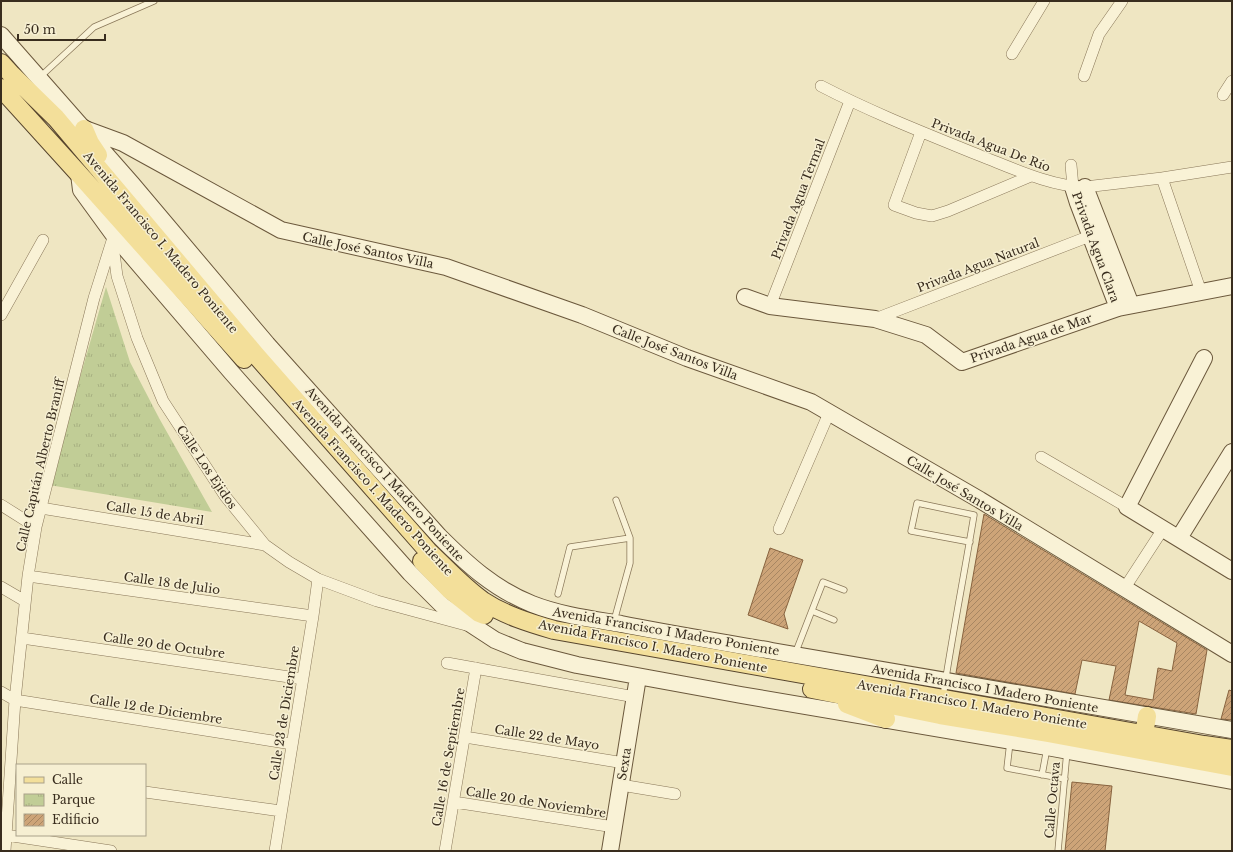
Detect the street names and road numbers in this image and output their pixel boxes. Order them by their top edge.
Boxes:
street label: Privada Agua De Río [929,115,1053,175]
street label: Privada Agua Termal [768,137,828,261]
street label: Avenida Francisco I. Madero Poniente [80,147,242,336]
street label: Privada Agua Clara [1069,190,1123,305]
street label: Calle José Santos Villa [301,229,435,271]
street label: Privada Agua Natural [915,235,1041,295]
street label: Privada Agua de Mar [968,310,1094,366]
street label: Calle José Santos Villa [610,321,740,383]
street label: Calle Capitán Alberto Braniff [13,376,68,553]
street label: Avenida Francisco I Madero Poniente [302,383,468,565]
street label: Avenida Francisco I. Madero Poniente [289,395,457,579]
street label: Calle Los Ejidos [173,422,241,512]
street label: Calle José Santos Villa [904,452,1026,534]
street label: Calle 15 de Abril [105,498,205,528]
street label: Calle 18 de Julio [123,569,221,597]
street label: Avenida Francisco I Madero Poniente [551,603,781,658]
street label: Avenida Francisco I. Madero Poniente [536,616,769,676]
street label: Calle 20 de Octubre [102,629,226,661]
street label: Calle 23 de Diciembre [266,644,302,782]
street label: Avenida Francisco I Madero Poniente [870,660,1100,715]
street label: Avenida Francisco I. Madero Poniente [855,676,1088,732]
street label: Calle 16 de Septiembre [428,686,468,828]
street label: Calle 12 de Diciembre [89,691,224,727]
street label: Calle 22 de Mayo [494,721,601,753]
street label: Sexta [614,746,634,781]
street label: Calle Octava [1041,761,1063,839]
street label: Calle 20 de Noviembre [465,784,607,821]

